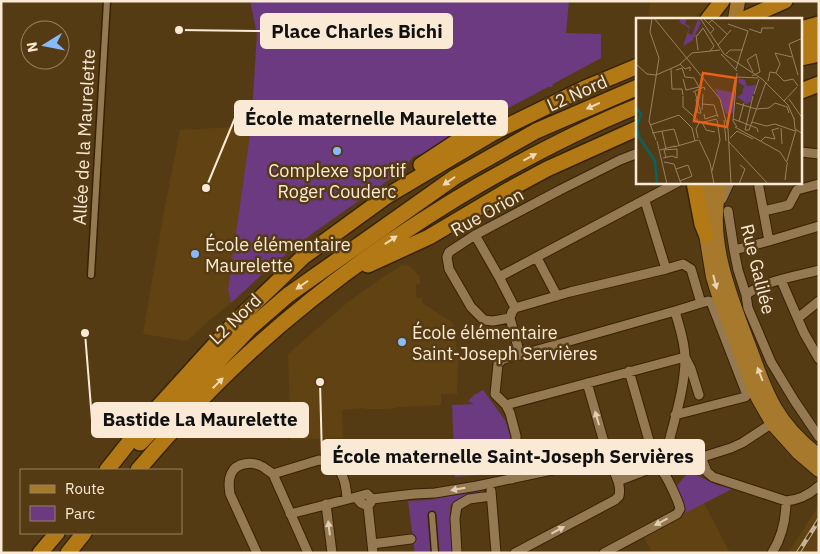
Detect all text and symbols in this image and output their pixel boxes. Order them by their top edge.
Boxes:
callout: Place Charles Bichi [261,14,452,48]
inset map [636,18,802,184]
text: Place Charles Bichi [271,19,443,43]
north arrow [20,20,70,70]
text: N [22,41,42,54]
street label: Allée de la Maurelette [68,48,100,226]
street label: L2 Nord [543,70,611,116]
callout: École maternelle Maurelette [235,101,507,135]
one-way arrow [586,102,600,110]
text: École maternelle Maurelette [245,106,497,130]
marker: Complexe sportif Roger Couderc [331,145,343,157]
one-way arrow [523,153,538,161]
place label: Complexe sportif Roger Couderc [268,159,406,203]
one-way arrow [442,176,456,186]
street label: Rue Orion [446,183,528,241]
street label: Rue Galilée [736,222,780,317]
place label: École élémentaire Maurelette [205,233,351,277]
one-way arrow [385,236,398,245]
marker: École élémentaire Maurelette [189,248,201,260]
one-way arrow [711,275,719,290]
one-way arrow [295,280,309,290]
street label: L2 Nord [204,289,266,349]
place label: École élémentaire Saint-Joseph Servières [412,321,598,365]
marker: École élémentaire Saint-Joseph Servières [396,336,408,348]
one-way arrow [755,367,763,381]
one-way arrow [212,377,224,389]
callout: Bastide La Maurelette [92,403,308,437]
text: Bastide La Maurelette [102,407,298,431]
one-way arrow [593,411,601,426]
callout: École maternelle Saint-Joseph Servières [322,440,704,474]
text: École maternelle Saint-Joseph Servières [332,444,694,468]
legend [20,469,182,534]
text: Route [65,479,105,498]
one-way arrow [450,486,466,494]
text: Parc [65,504,95,523]
one-way arrow [655,518,668,527]
one-way arrow [325,520,333,536]
one-way arrow [551,526,566,534]

